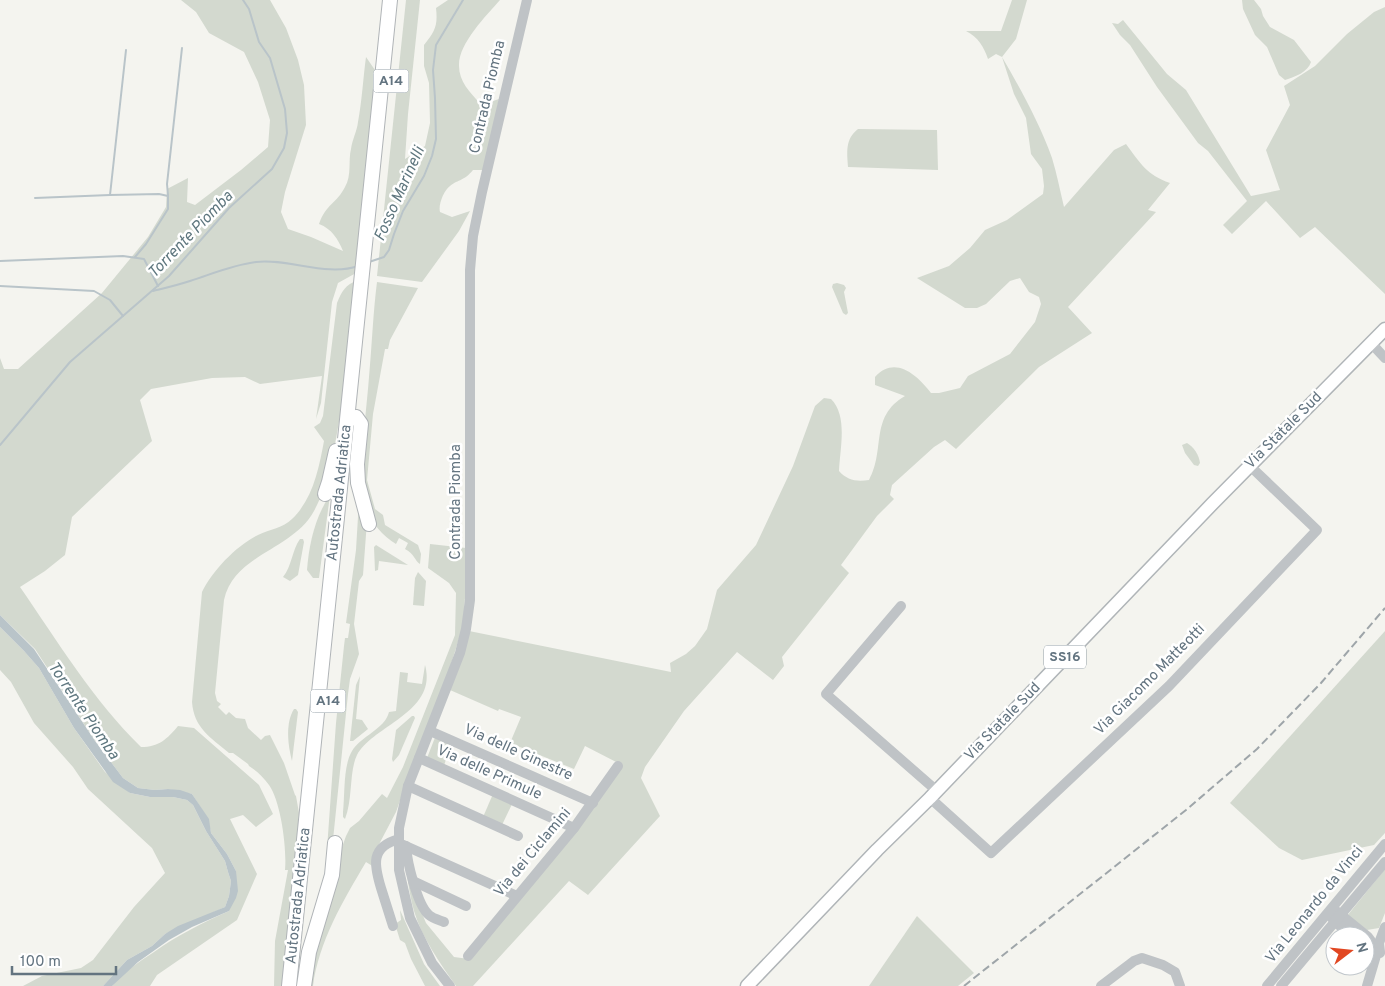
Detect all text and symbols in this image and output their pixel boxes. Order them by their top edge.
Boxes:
street label: Contrada Piomba [466,39,510,155]
road number: A14 [374,70,408,92]
water label: Fosso Marinelli [370,143,430,244]
water label: Torrente Piomba [144,187,238,283]
street label: Via Statale Sud [1241,388,1327,474]
street label: Autostrada Adriatica [323,424,357,562]
street label: Contrada Piomba [447,444,466,560]
street label: Via Giacomo Matteotti [1090,620,1210,740]
road number: SS16 [1044,646,1086,669]
water label: Torrente Piomba [43,658,124,764]
street label: Via Statale Sud [961,679,1045,765]
road number: A14 [310,689,346,712]
street label: Via delle Ginestre [461,720,575,786]
street label: Via delle Primule [433,741,545,805]
street label: Via dei Ciclamini [490,805,576,901]
street label: Autostrada Adriatica [282,827,316,965]
street label: Via Leonardo da Vinci [1262,843,1368,967]
north arrow [1325,926,1375,976]
text: N [1351,941,1371,955]
scale bar [12,944,116,976]
text: 100 m [20,953,61,972]

